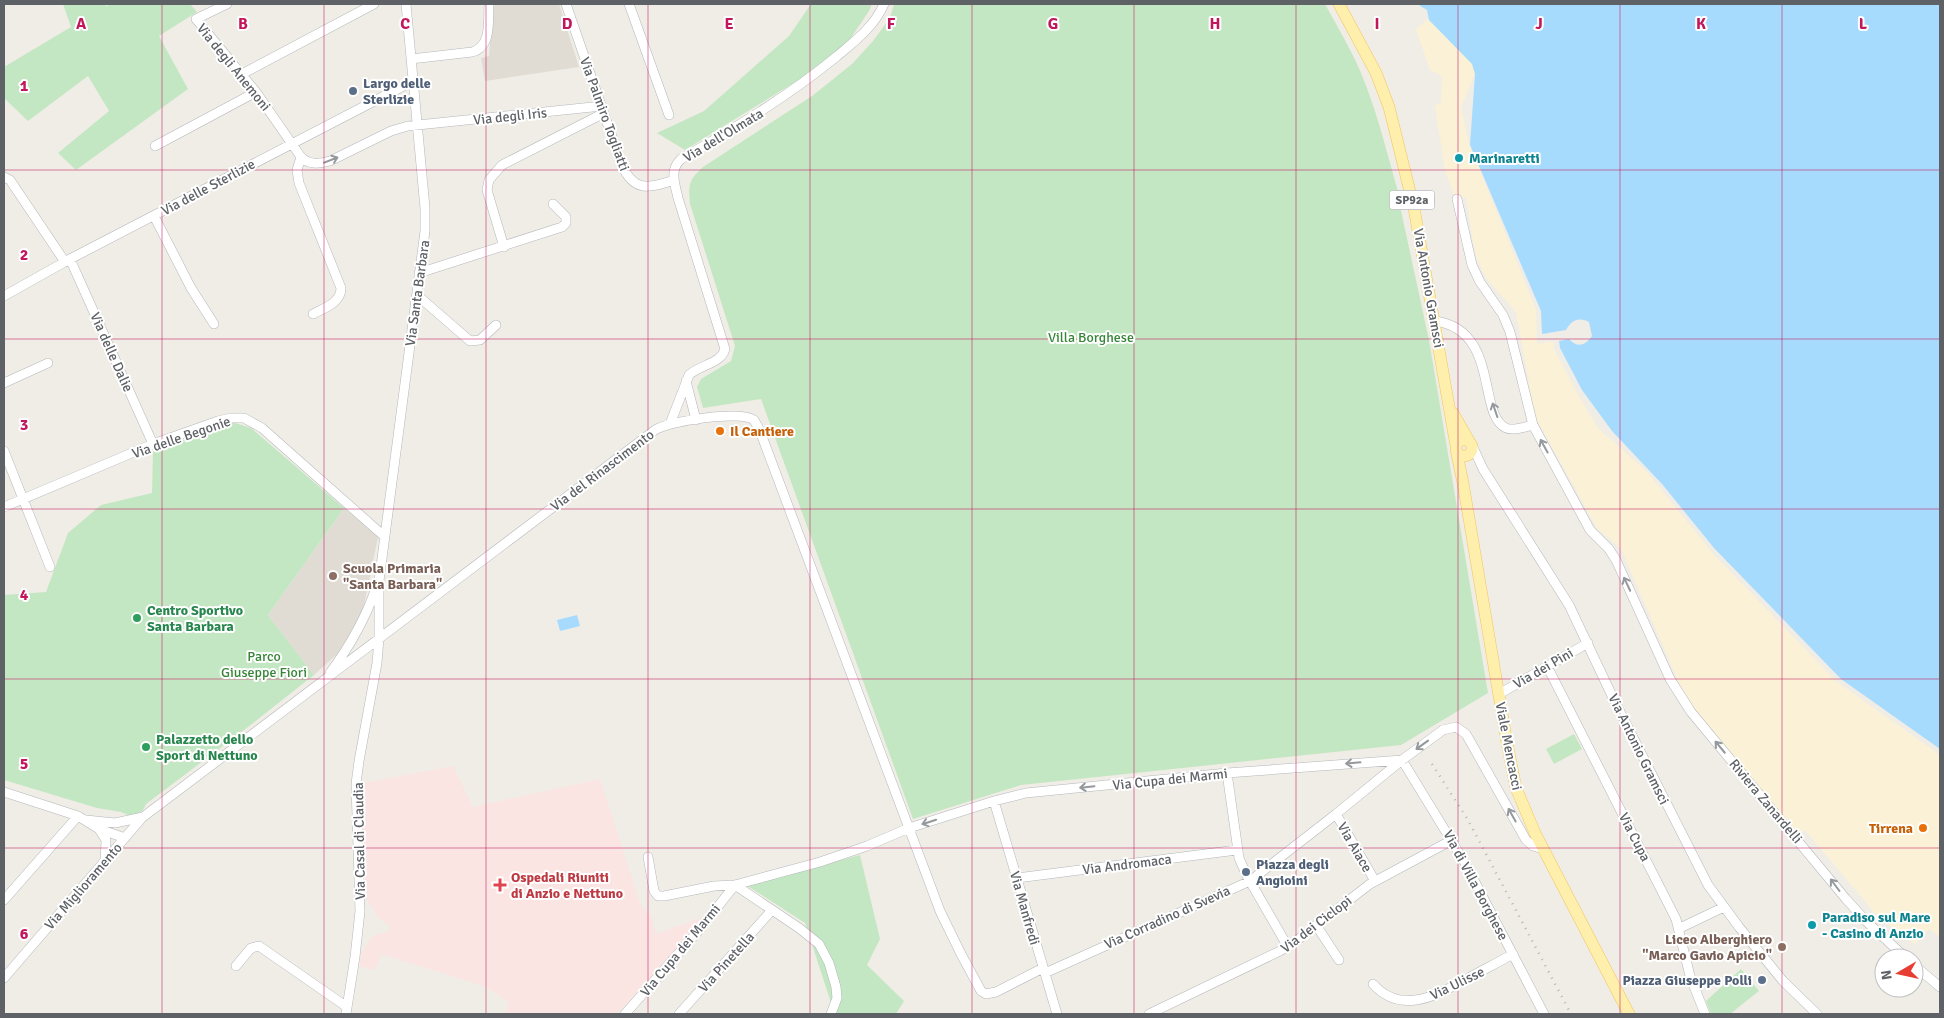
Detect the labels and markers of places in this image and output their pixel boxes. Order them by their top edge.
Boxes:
place label: Largo delle Sterlizie [363,75,431,108]
marker: Largo delle Sterlizie [347,85,359,97]
place label: Marinaretti [1469,150,1540,167]
marker: Marinaretti [1453,152,1465,164]
place label: Il Cantiere [730,423,794,440]
marker: Il Cantiere [714,425,726,437]
place label: Scuola Primaria "Santa Barbara" [343,560,442,593]
marker: Scuola Primaria "Santa Barbara" [327,570,339,582]
place label: Centro Sportivo Santa Barbara [147,602,243,635]
marker: Centro Sportivo Santa Barbara [131,612,143,624]
place label: Palazzetto dello Sport di Nettuno [156,731,258,764]
marker: Palazzetto dello Sport di Nettuno [140,741,152,753]
place label: Tirrena [1869,820,1913,837]
marker: Tirrena [1917,822,1929,834]
place label: Piazza degli Angioini [1256,856,1329,889]
marker: Piazza degli Angioini [1240,866,1252,878]
place label: Ospedali Riuniti di Anzio e Nettuno [511,869,623,902]
marker: Ospedali Riuniti di Anzio e Nettuno [493,878,507,892]
place label: Paradiso sul Mare - Casino di Anzio [1822,909,1931,942]
marker: Paradiso sul Mare - Casino di Anzio [1806,919,1818,931]
place label: Liceo Alberghiero "Marco Gavio Apicio" [1642,931,1772,964]
marker: Liceo Alberghiero "Marco Gavio Apicio" [1776,941,1788,953]
place label: Piazza Giuseppe Polli [1622,972,1752,989]
marker: Piazza Giuseppe Polli [1756,974,1768,986]

